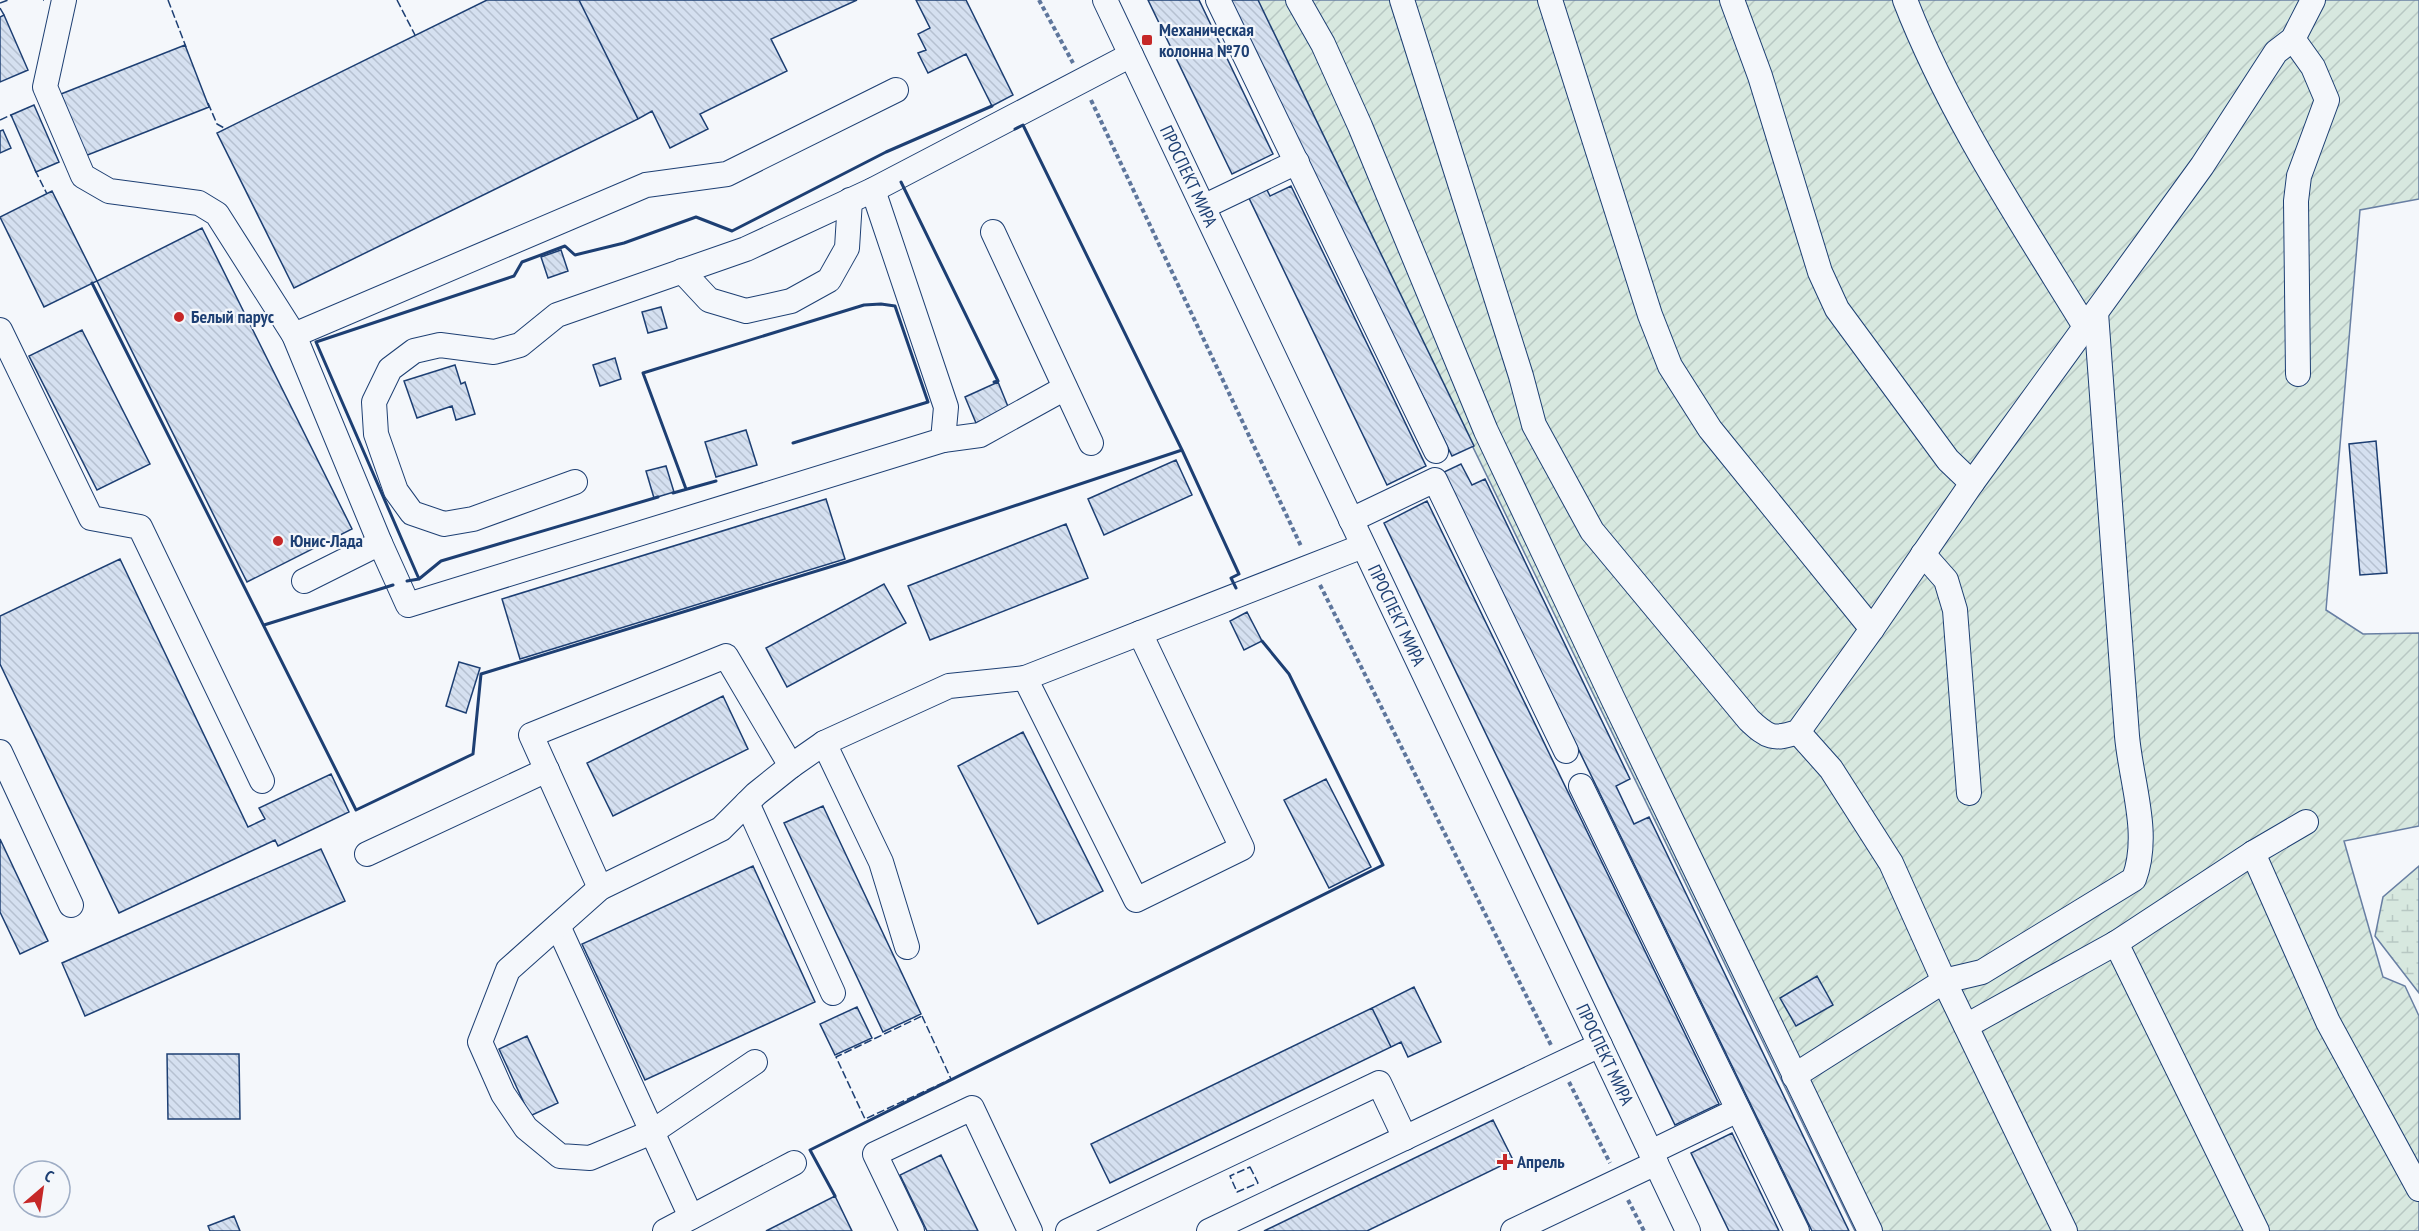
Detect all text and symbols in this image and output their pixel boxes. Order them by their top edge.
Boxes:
place label: Механическая колонна №70 [1159,18,1254,62]
marker: Механическая колонна №70 [1140,33,1154,47]
street label: ПРОСПЕКТ МИРА [1155,122,1223,231]
place label: Белый парус [191,305,275,328]
marker: Белый парус [172,310,186,324]
place label: Юнис-Лада [290,529,363,552]
marker: Юнис-Лада [271,534,285,548]
street label: ПРОСПЕКТ МИРА [1363,561,1431,670]
street label: ПРОСПЕКТ МИРА [1571,1000,1639,1109]
place label: Апрель [1516,1150,1565,1173]
marker: Апрель [1498,1155,1512,1169]
north arrow [12,1159,72,1219]
text: С [41,1165,58,1187]

